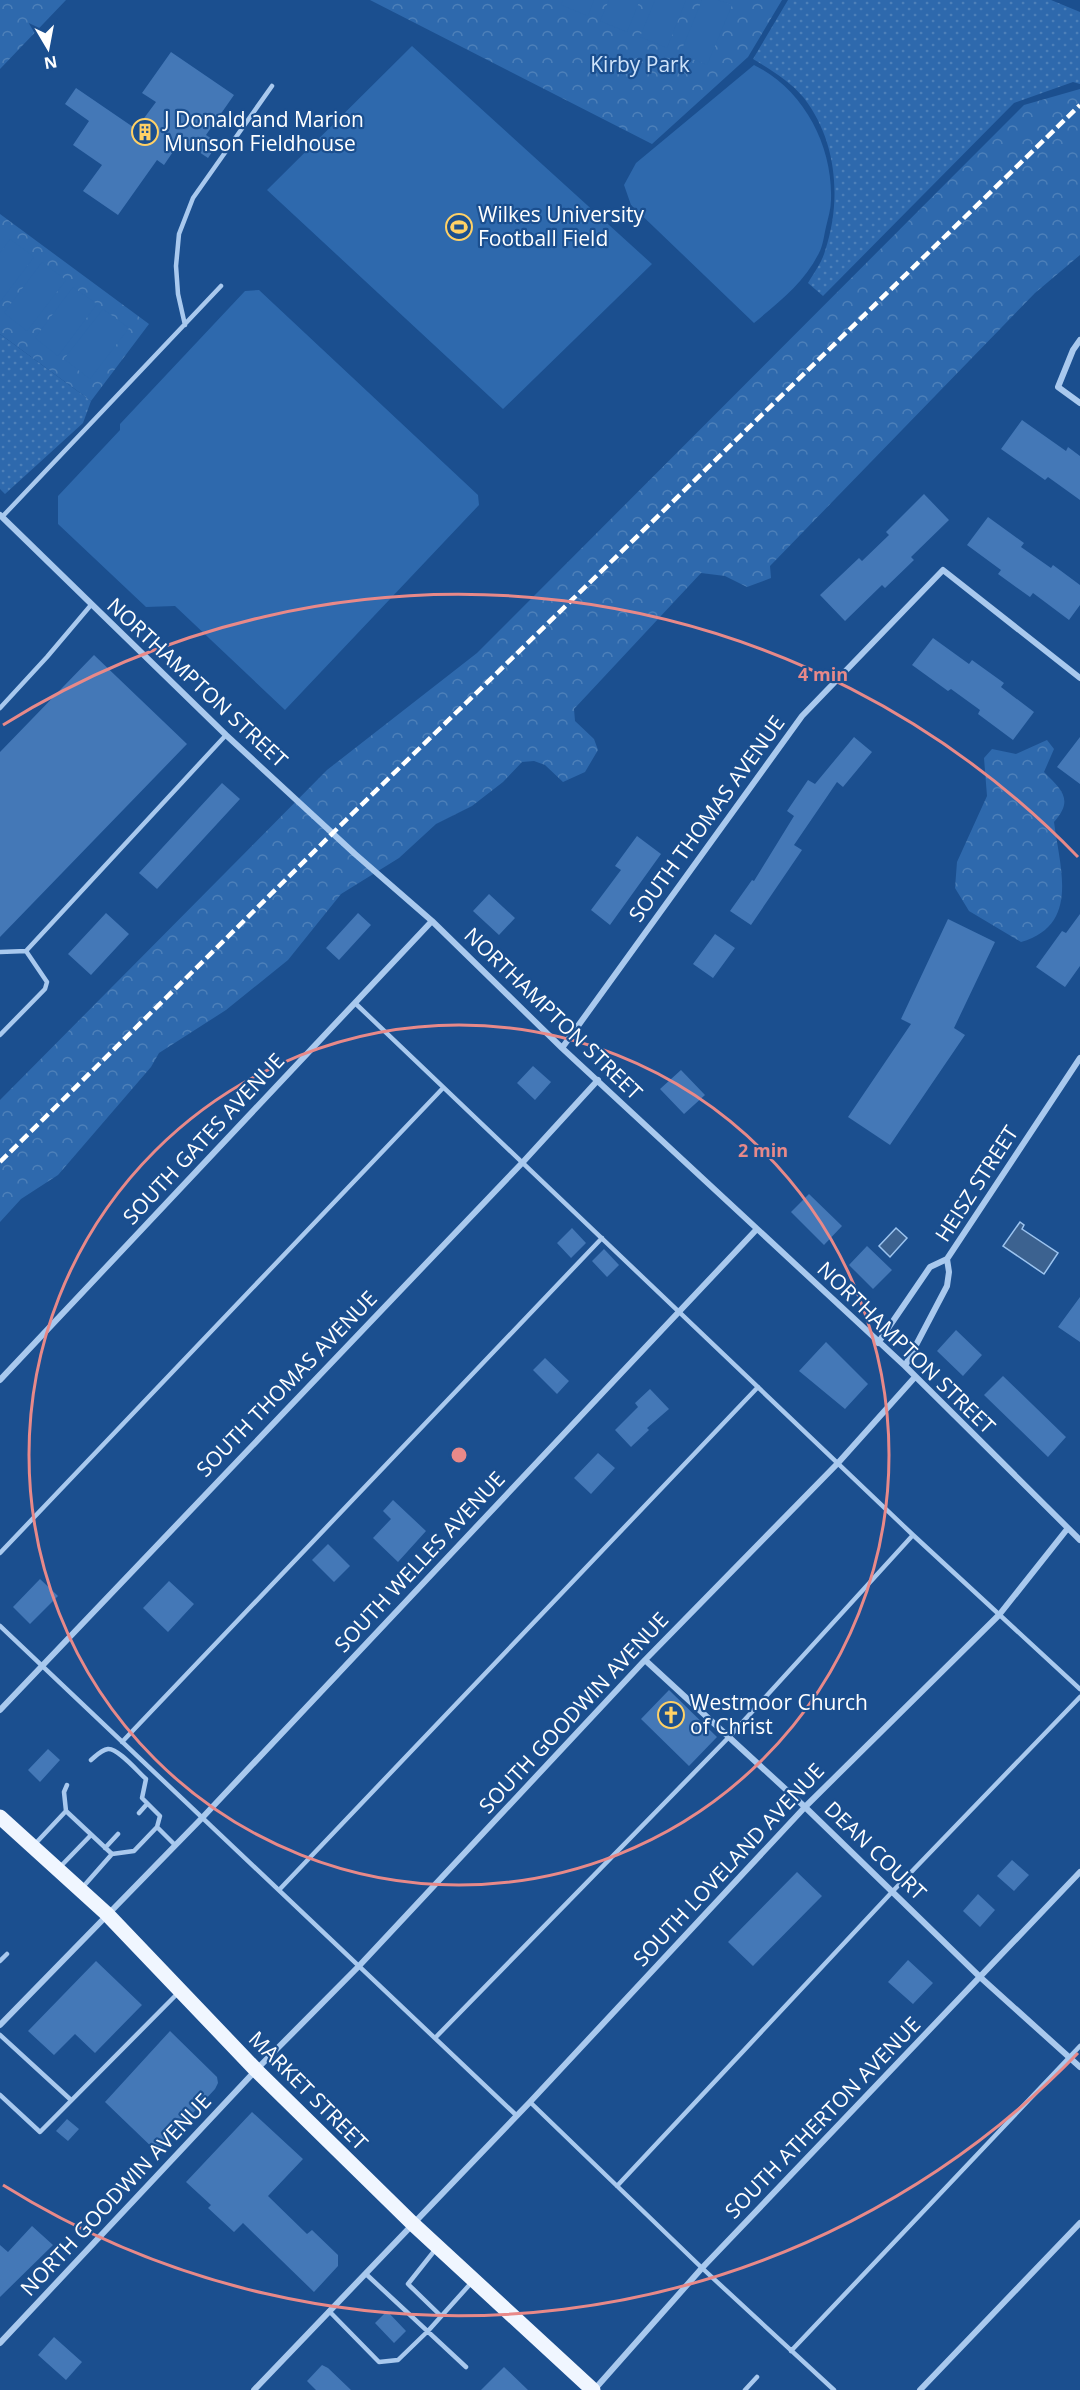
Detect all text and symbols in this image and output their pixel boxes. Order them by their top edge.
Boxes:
north arrow [18,18,78,78]
park label: Kirby Park [590,50,690,78]
text: N [42,51,59,75]
place label: J Donald and Marion Munson Fieldhouse [162,105,364,157]
building icon: J Donald and Marion Munson Fieldhouse [130,117,160,147]
place label: Wilkes University Football Field [478,200,644,252]
sports icon: Wilkes University Football Field [444,212,474,242]
street label: NORTHAMPTON STREET [101,591,294,774]
text: 4 min [798,662,848,686]
street label: SOUTH THOMAS AVENUE [622,710,791,927]
street label: NORTHAMPTON STREET [459,921,649,1106]
street label: SOUTH GATES AVENUE [116,1047,290,1230]
street label: HEISZ STREET [928,1120,1024,1247]
text: 2 min [738,1138,788,1162]
street label: NORTHAMPTON STREET [812,1255,1002,1440]
street label: SOUTH THOMAS AVENUE [190,1284,383,1482]
centre of rings [449,1445,469,1465]
street label: SOUTH WELLES AVENUE [328,1465,511,1658]
street label: SOUTH GOODWIN AVENUE [472,1606,674,1819]
place label: Westmoor Church of Christ [690,1688,868,1740]
church icon: Westmoor Church of Christ [656,1700,686,1730]
street label: SOUTH LOVELAND AVENUE [627,1757,830,1972]
street label: DEAN COURT [819,1795,933,1906]
street label: SOUTH ATHERTON AVENUE [718,2010,926,2224]
street label: MARKET STREET [243,2025,375,2156]
street label: NORTH GOODWIN AVENUE [14,2087,217,2302]

